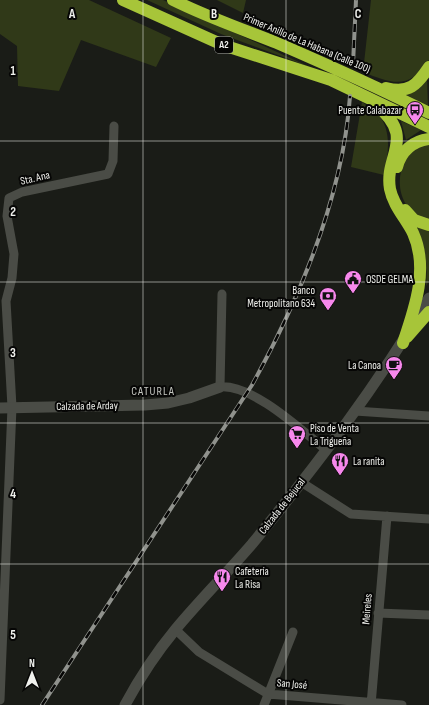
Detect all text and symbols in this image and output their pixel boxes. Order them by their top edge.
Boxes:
text: A [68,6,76,22]
text: B [211,6,217,22]
street label: Primer Anillo de La Habana (Calle 100) [242,10,372,76]
road number: A2 [215,37,233,53]
text: 1 [10,63,16,79]
bus stop icon: Puente Calabazar [405,100,425,125]
place label: Puente Calabazar [338,104,402,117]
street label: Sta. Ana [19,168,51,188]
text: 2 [10,204,16,220]
public building icon: OSDE GELMA [343,269,363,294]
place label: OSDE GELMA [366,273,413,286]
place label: Banco Metropolitano 634 [247,284,315,310]
bank icon: Banco Metropolitano 634 [318,286,338,311]
text: 3 [10,345,16,361]
cafe icon: La Canoa [384,355,404,380]
place label: La Canoa [348,359,381,372]
district label: CATURLA [131,384,175,399]
street label: Calzada de Arday [56,399,119,413]
place label: Piso de Venta La Trigueña [310,422,359,448]
supermarket icon: Piso de Venta La Trigueña [287,424,307,449]
restaurant icon: La ranita [330,451,350,476]
place label: La ranita [353,455,385,468]
street label: Calzada de Bejucal [256,475,308,537]
text: 4 [10,486,16,502]
place label: Cafetería La Risa [235,565,269,591]
restaurant icon: Cafetería La Risa [212,567,232,592]
street label: Meireles [359,593,375,625]
text: 5 [10,627,16,643]
north arrow [12,653,52,693]
text: N [29,657,35,670]
street label: San José [276,676,308,692]

